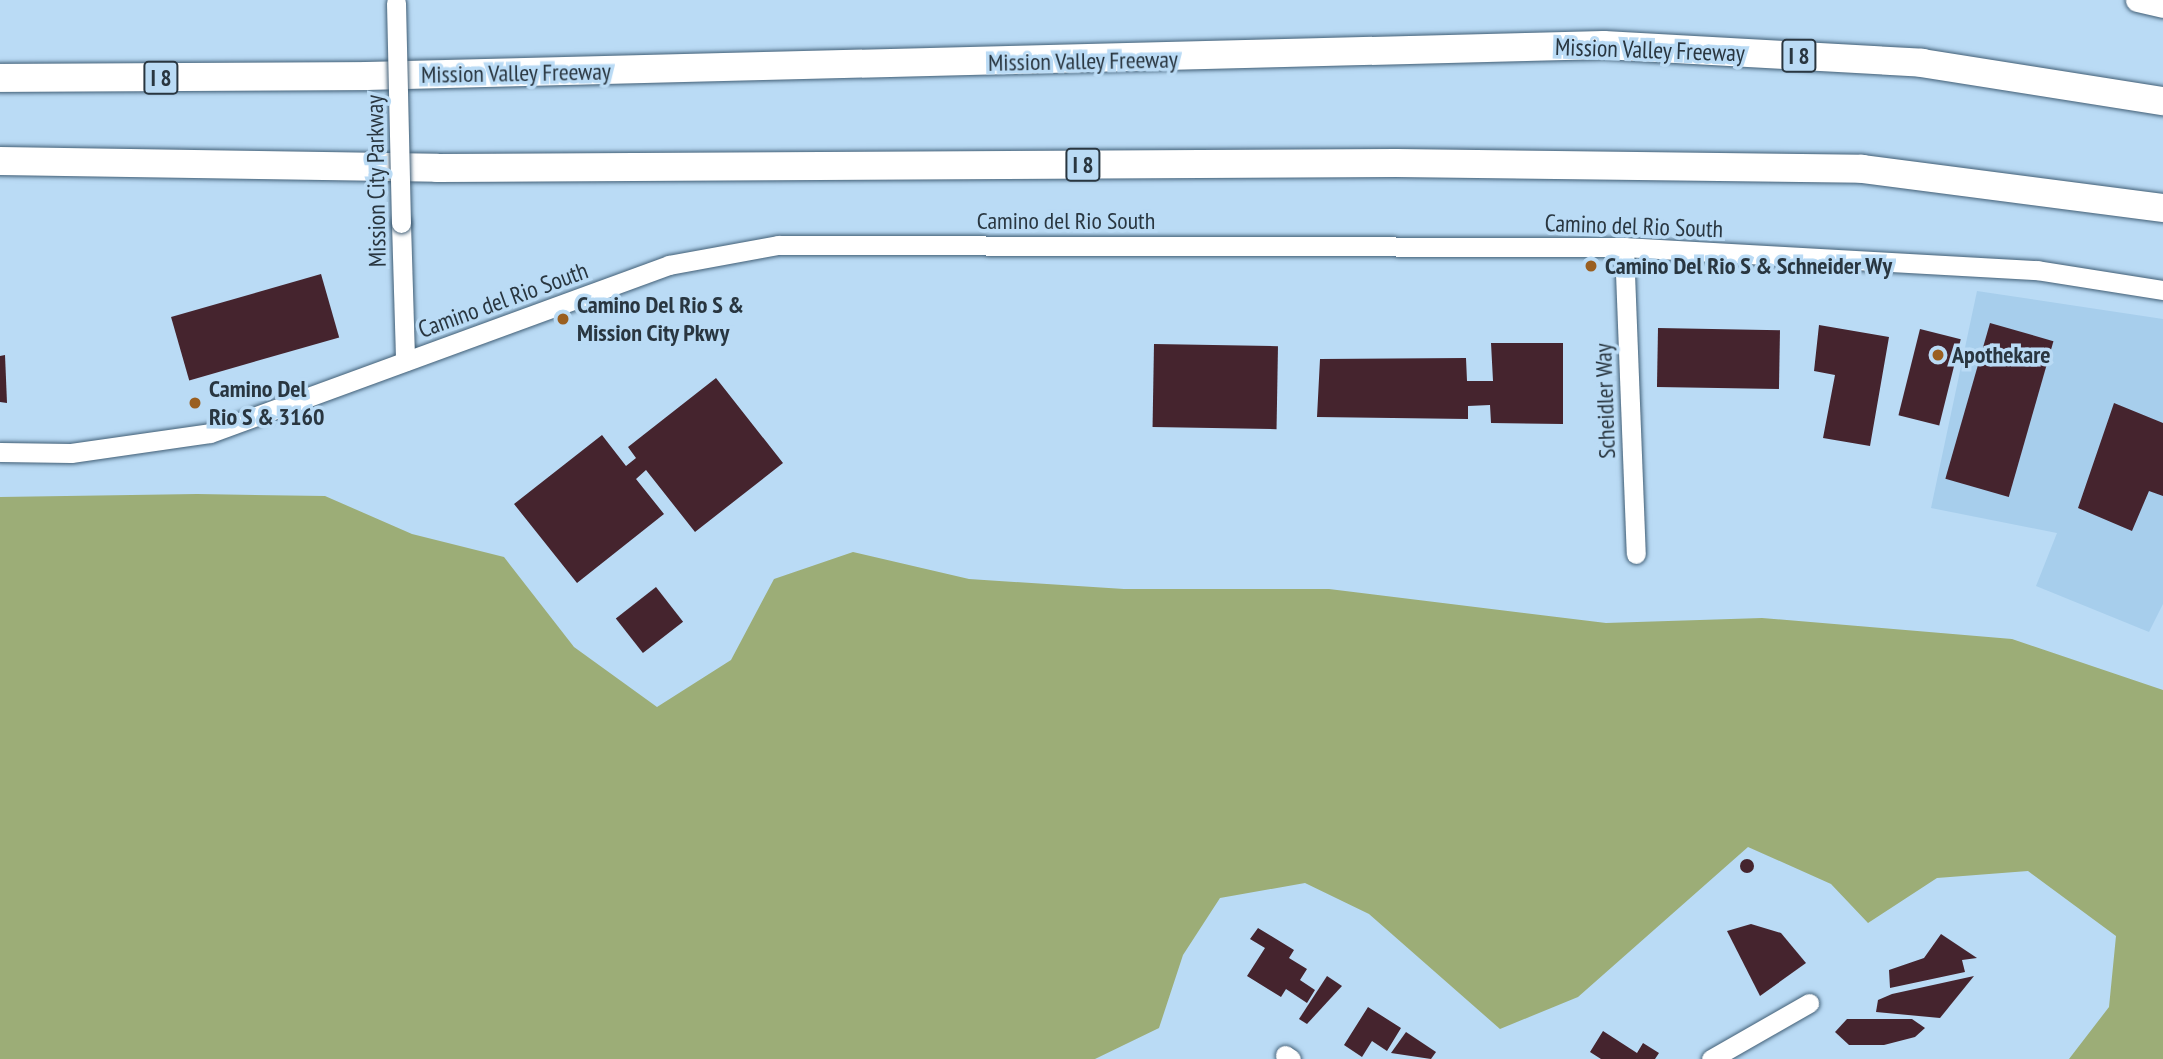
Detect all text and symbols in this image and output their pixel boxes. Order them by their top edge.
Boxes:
street label: Mission Valley Freeway [1554,32,1746,68]
road number: I 8 [1780,36,1818,76]
street label: Mission Valley Freeway [987,45,1179,77]
street label: Mission Valley Freeway [420,57,612,89]
road number: I 8 [142,58,180,97]
street label: Mission City Parkway [360,94,392,268]
road number: I 8 [1064,146,1102,184]
street label: Camino del Rio South [977,207,1155,235]
street label: Camino del Rio South [1544,208,1724,244]
place label: Camino Del Rio S & Schneider Wy [1605,252,1893,280]
street label: Camino del Rio South [414,256,592,344]
marker: Camino Del Rio S & Schneider Wy [1583,258,1599,274]
place label: Camino Del Rio S & Mission City Pkwy [577,291,744,347]
marker: Camino Del Rio S & Mission City Pkwy [555,311,571,327]
place label: Apothekare [1952,341,2051,369]
street label: Scheidler Way [1589,343,1621,459]
marker: Apothekare [1930,347,1946,363]
place label: Camino Del Rio S & 3160 [209,375,324,431]
marker: Camino Del Rio S & 3160 [187,395,203,411]

